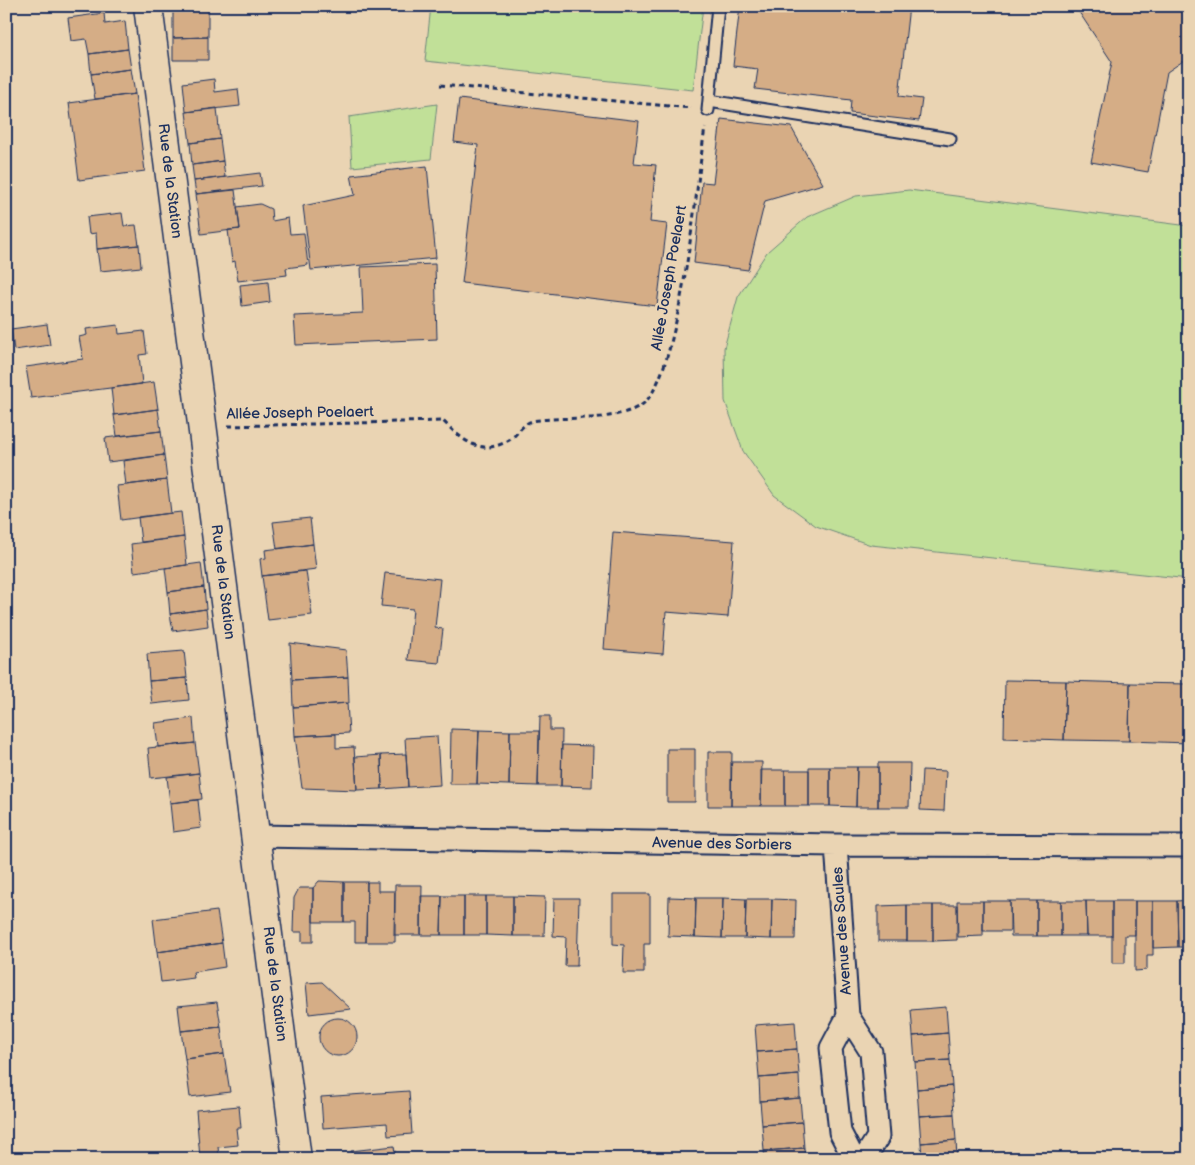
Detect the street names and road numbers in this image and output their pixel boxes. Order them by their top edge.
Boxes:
street label: Rue de la Station [154,122,186,240]
street label: Allée Joseph Poelaert [647,203,691,352]
street label: Allée Joseph Poelaert [226,402,374,424]
street label: Rue de la Station [207,523,239,641]
street label: Avenue des Sorbiers [652,833,793,855]
street label: Avenue des Saules [828,866,856,996]
street label: Rue de la Station [259,925,291,1043]

